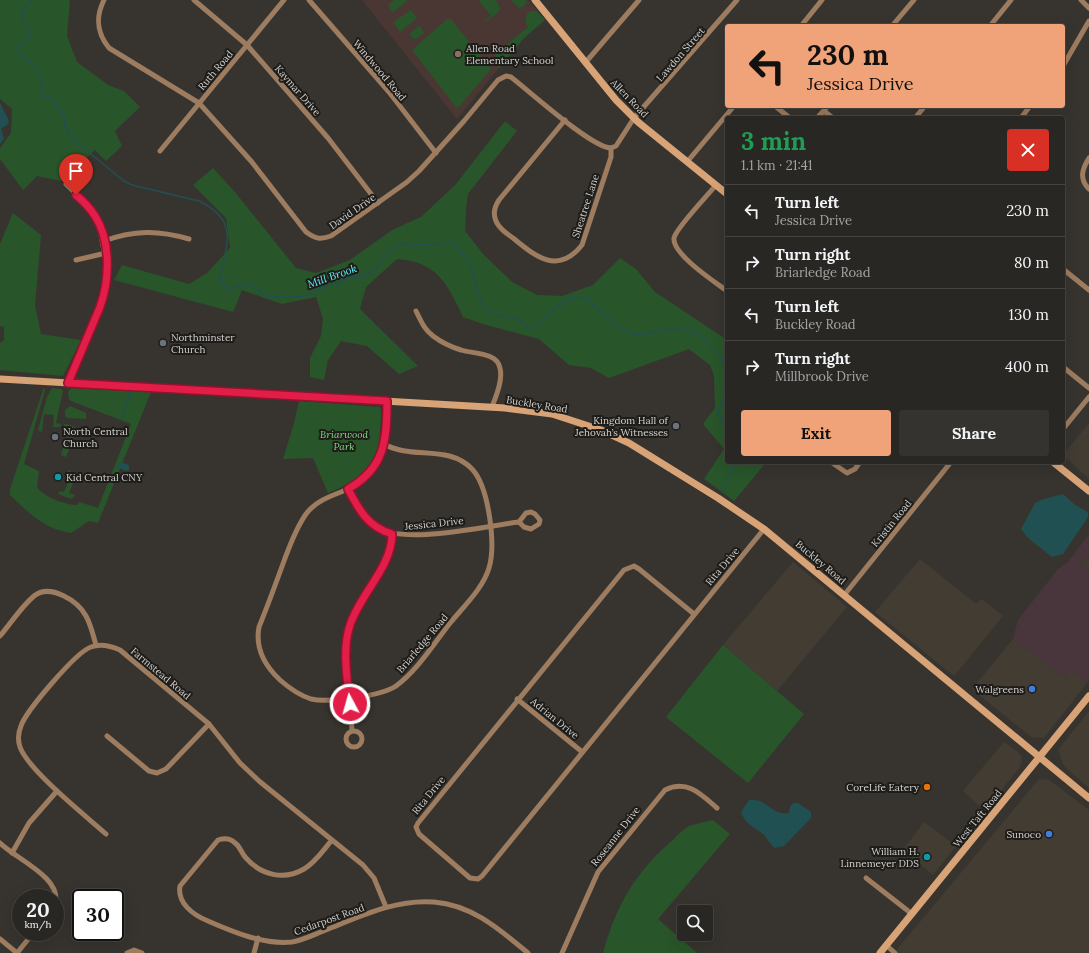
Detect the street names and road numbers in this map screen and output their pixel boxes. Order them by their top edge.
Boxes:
street label: Lawdon Street [653,24,708,84]
street label: Windwood Road [350,37,409,104]
street label: Ruth Road [195,48,236,93]
street label: Kaymar Drive [272,62,324,119]
street label: Allen Road [607,75,651,121]
street label: Sheatree Lane [569,172,602,240]
street label: David Drive [326,190,379,232]
street label: Buckley Road [505,393,569,416]
street label: Kristin Road [868,497,914,550]
street label: Jessica Drive [403,514,465,533]
street label: Buckley Road [793,537,849,587]
street label: Rita Drive [703,544,742,588]
street label: Briarledge Road [394,611,451,676]
street label: Farmstead Road [128,644,193,702]
street label: Adrian Drive [527,694,582,742]
street label: Rita Drive [409,773,448,817]
street label: West Taft Road [950,787,1005,850]
street label: Roseanne Drive [588,803,643,869]
street label: Cedarpost Road [292,901,366,938]

